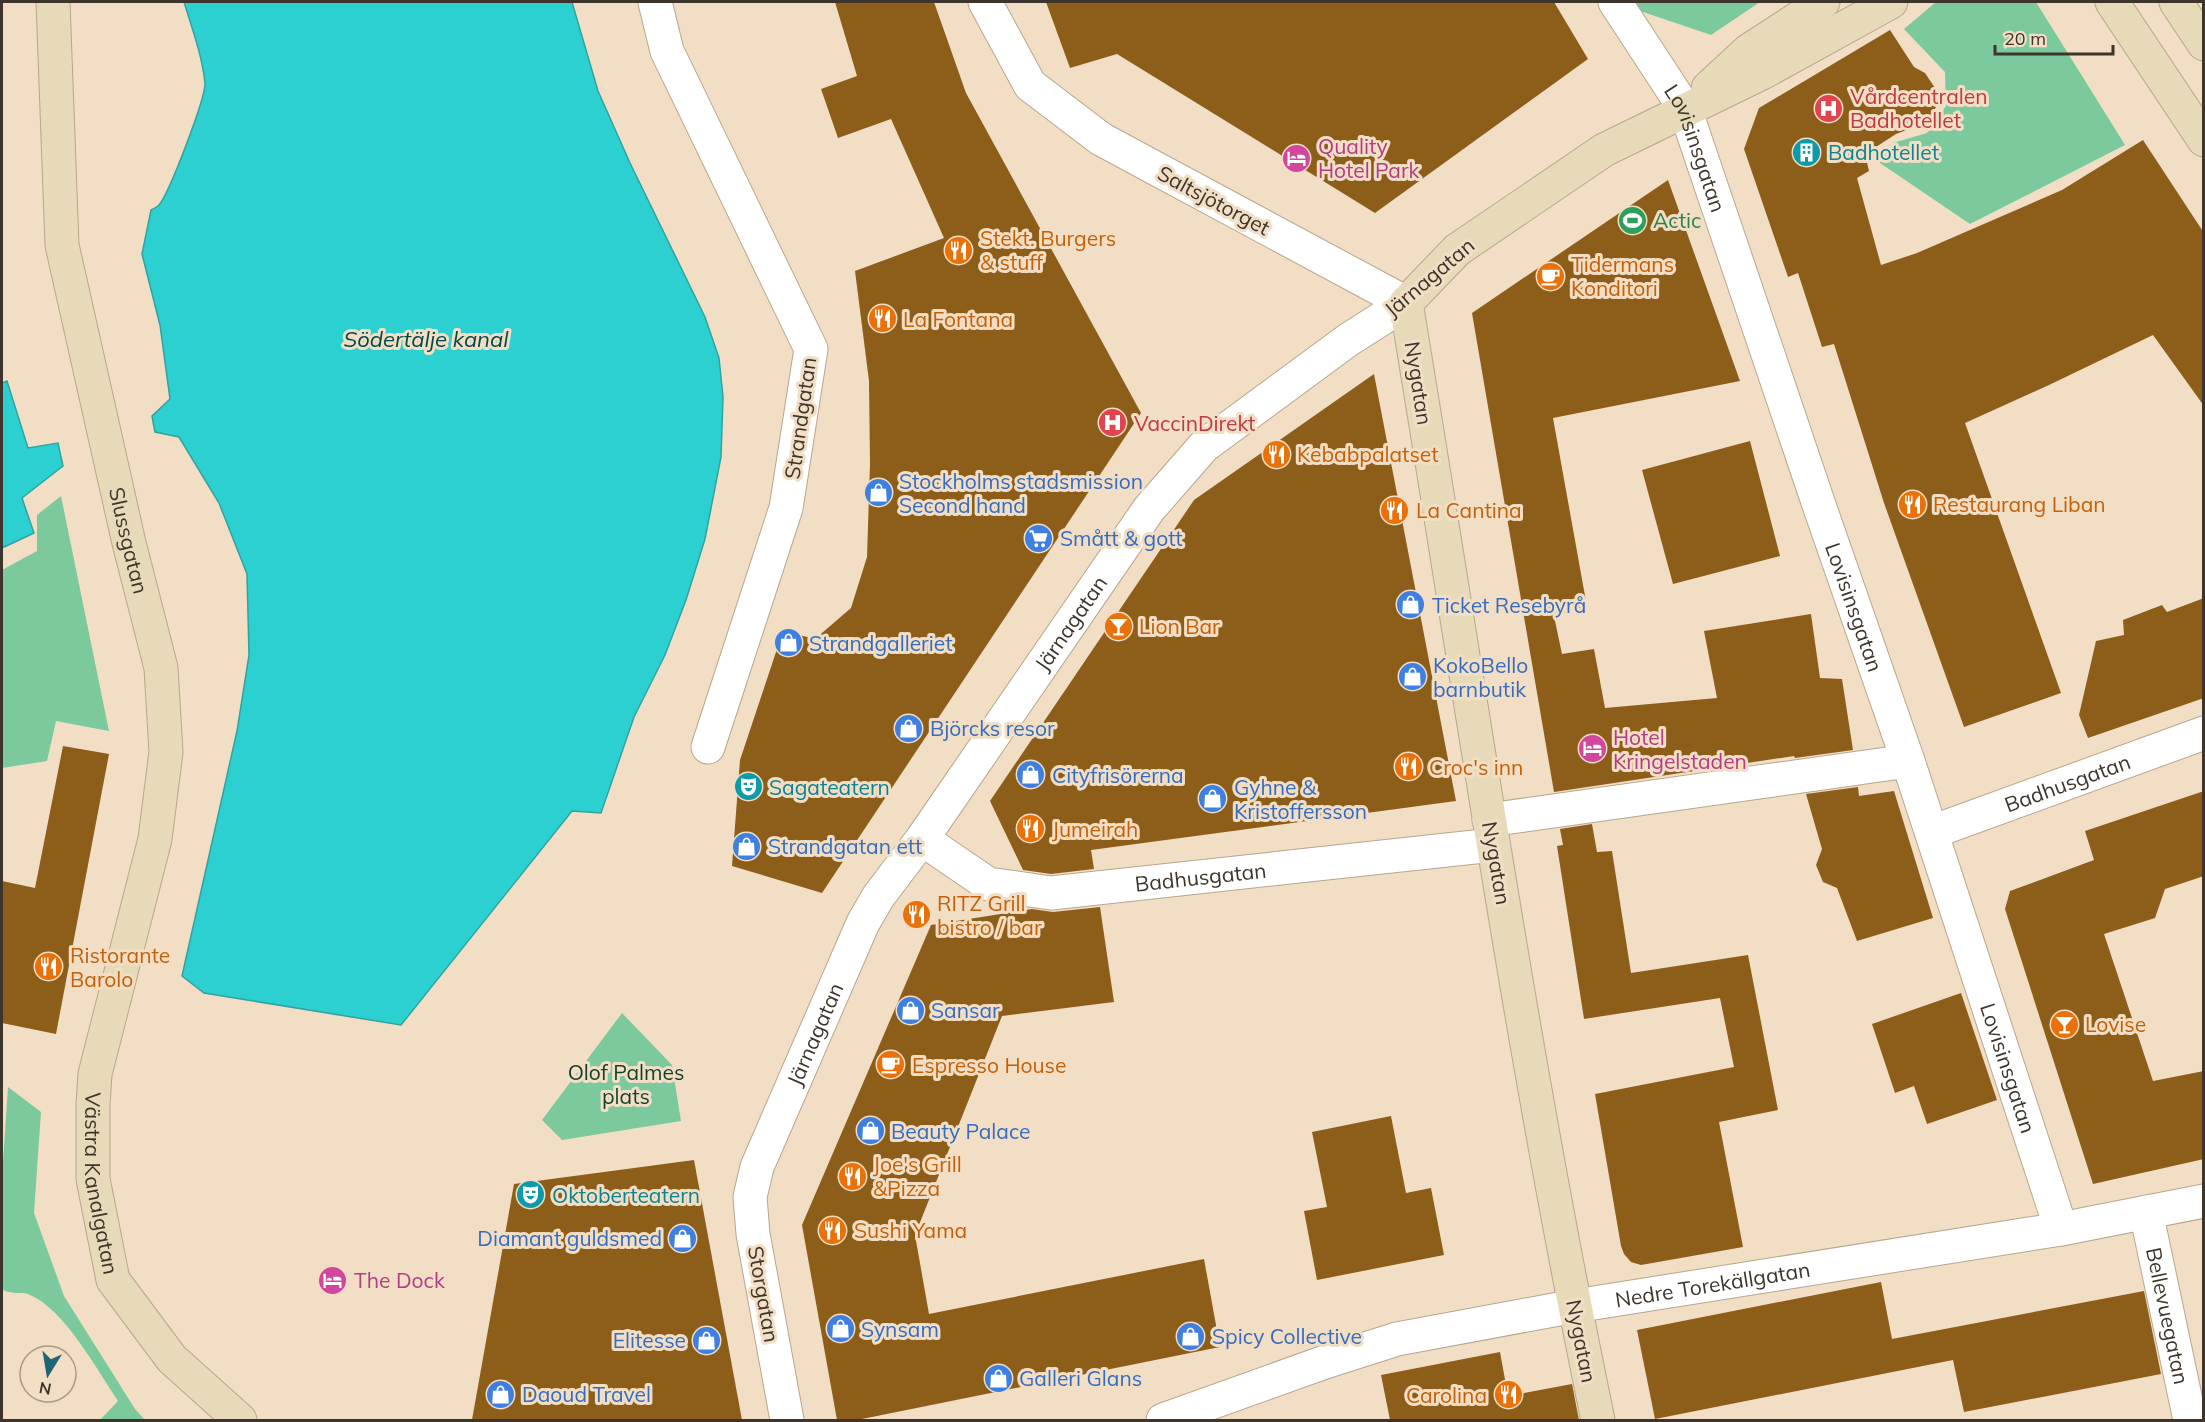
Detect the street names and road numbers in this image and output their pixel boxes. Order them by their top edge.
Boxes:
street label: Lovisinsgatan [1659,79,1732,215]
street label: Saltsjötorget [1153,160,1275,240]
street label: Järnagatan [1379,232,1479,322]
street label: Nygatan [1400,339,1438,427]
street label: Strandgatan [779,355,821,481]
street label: Slussgatan [104,485,154,596]
street label: Lovisinsgatan [1820,539,1889,675]
street label: Järnagatan [1029,570,1112,676]
street label: Badhusgatan [2001,748,2134,818]
street label: Nygatan [1477,819,1517,907]
street label: Badhusgatan [1134,857,1268,897]
street label: Järnagatan [781,979,849,1089]
street label: Lovisinsgatan [1975,1000,2042,1136]
street label: Västra Kanalgatan [80,1091,125,1277]
street label: Storgatan [743,1244,785,1344]
street label: Bellevuegatan [2141,1245,2195,1387]
street label: Nedre Torekällgatan [1613,1256,1812,1312]
street label: Nygatan [1561,1297,1603,1385]

